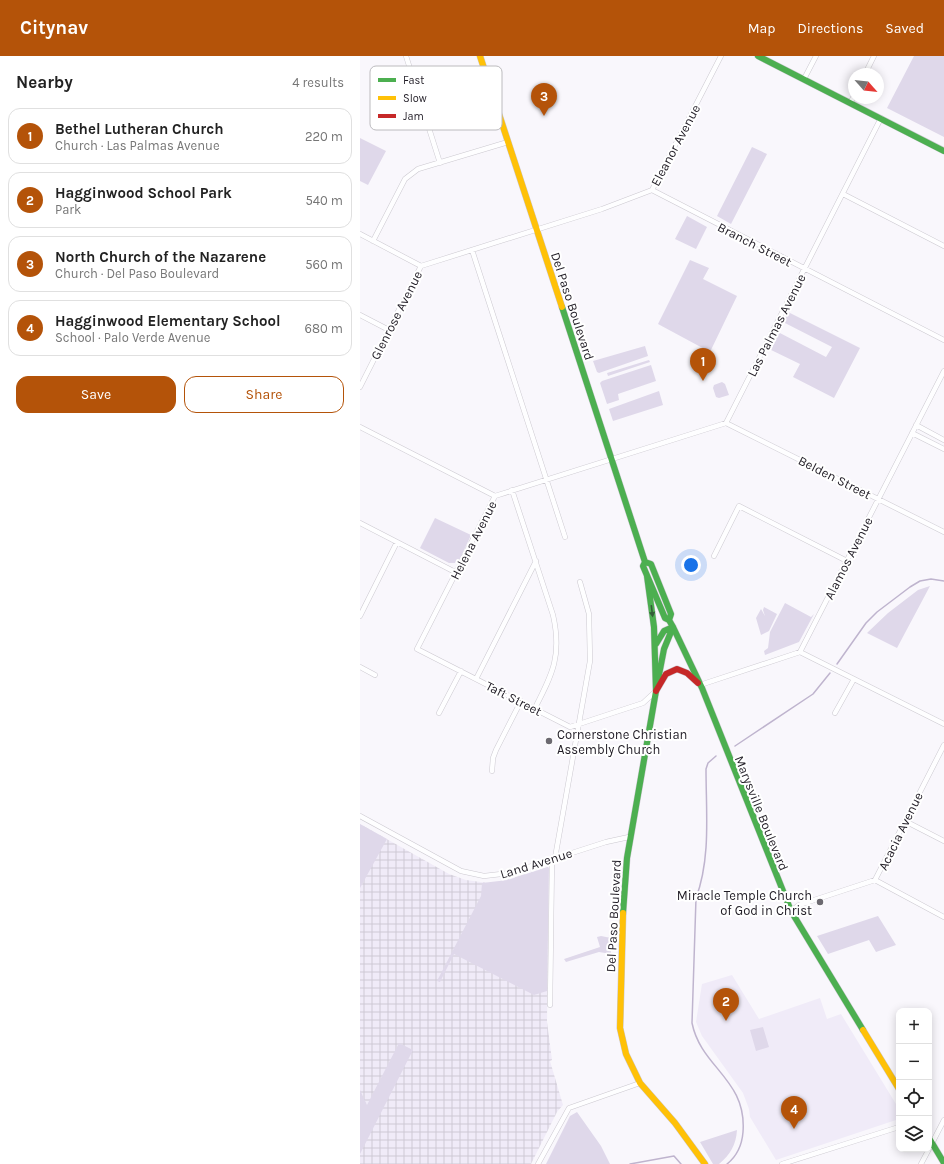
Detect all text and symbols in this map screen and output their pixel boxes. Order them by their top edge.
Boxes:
text: Citynav [20,17,88,39]
text: Map [748,20,776,37]
text: Directions [798,20,863,37]
text: Saved [885,20,924,37]
legend [370,66,502,130]
north arrow [848,68,884,104]
text: Nearby [16,72,73,92]
text: Fast [403,74,424,87]
text: 4 results [292,75,344,90]
pin: 3 [531,83,557,116]
text: Slow [403,92,427,105]
street label: Eleanor Avenue [648,102,703,189]
text: Jam [403,110,424,123]
text: Bethel Lutheran Church [55,120,224,138]
text: 1 [28,129,32,144]
text: 220 m [305,129,343,144]
text: Church · Las Palmas Avenue [55,138,220,153]
text: Hagginwood School Park [55,184,232,202]
text: 2 [26,193,34,208]
text: 540 m [305,193,343,208]
text: Park [55,202,81,217]
street label: Branch Street [715,219,794,270]
text: North Church of the Nazarene [55,248,266,266]
street label: Del Paso Boulevard [548,250,597,362]
text: 3 [26,257,34,272]
text: 560 m [305,257,343,272]
text: Church · Del Paso Boulevard [55,266,219,281]
street label: Glenrose Avenue [368,268,425,362]
street label: Las Palmas Avenue [744,271,809,379]
text: Hagginwood Elementary School [55,312,281,330]
text: 4 [26,321,34,336]
text: 680 m [305,321,343,336]
text: School · Palo Verde Avenue [55,330,210,345]
pin: 1 [690,348,716,381]
button: Save [16,376,176,413]
button: Share [184,376,344,413]
street label: Belden Street [796,453,874,502]
street label: Helena Avenue [447,498,500,582]
street label: Alamos Avenue [821,514,876,602]
your location [681,555,701,575]
one-way arrow [649,604,655,617]
street label: Taft Street [483,678,544,719]
place label: Cornerstone Christian Assembly Church [557,727,687,757]
marker: Cornerstone Christian Assembly Church [544,736,554,746]
street label: Marysville Boulevard [732,754,791,873]
street label: Acacia Avenue [875,789,926,873]
street label: Land Avenue [498,845,574,882]
street label: Del Paso Boulevard [603,859,624,973]
place label: Miracle Temple Church of God in Christ [677,888,812,918]
marker: Miracle Temple Church of God in Christ [815,897,825,907]
pin: 2 [713,988,739,1021]
map controls [896,1008,932,1152]
button: + [896,1008,932,1044]
button: − [896,1044,932,1080]
button: locate [896,1080,932,1116]
pin: 4 [781,1096,807,1129]
button: layers [896,1116,932,1152]

